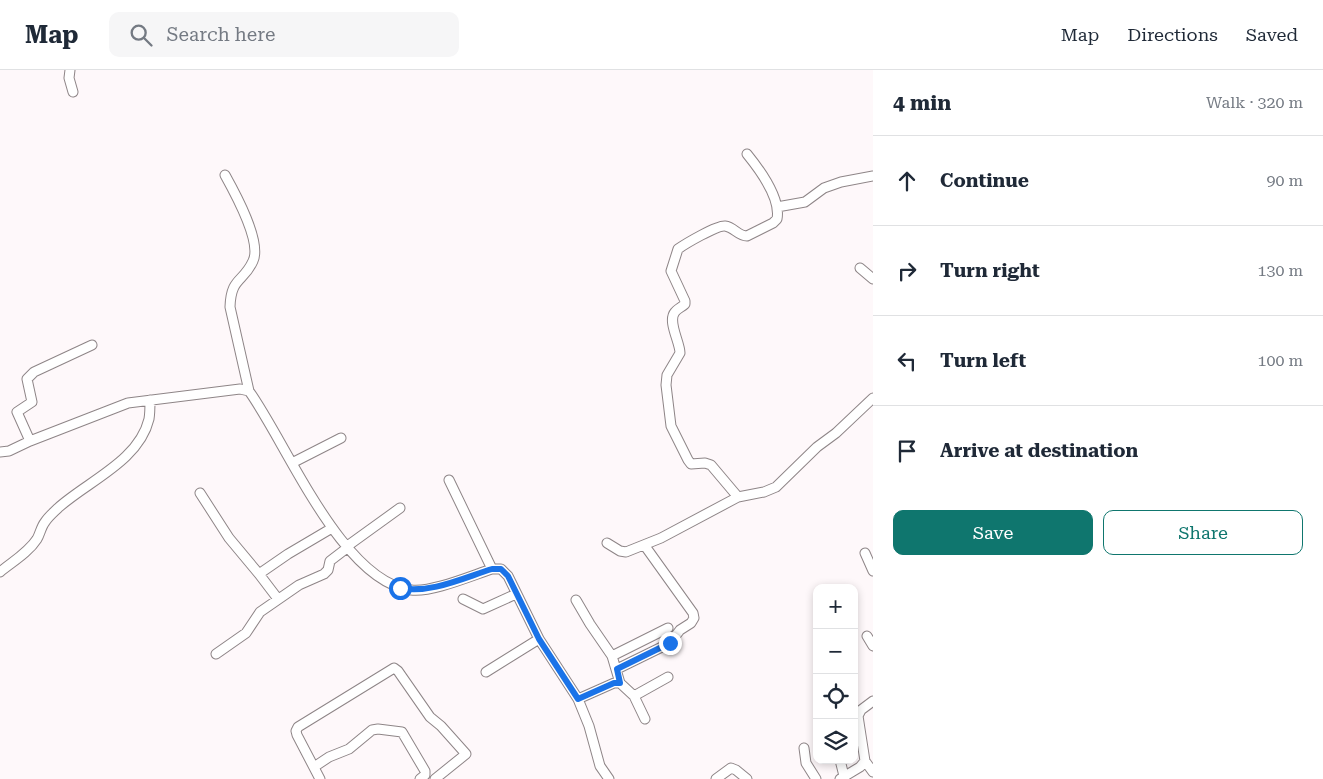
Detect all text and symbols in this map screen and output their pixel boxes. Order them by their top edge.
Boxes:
search box [109,12,459,57]
text: Map [25,21,79,49]
icon: search [127,21,155,49]
text: Search here [167,23,275,46]
text: Map [1061,24,1099,45]
text: Directions [1127,24,1218,45]
text: Saved [1246,24,1298,45]
text: 4 min [893,91,951,115]
text: Walk · 320 m [1206,93,1303,112]
icon: ahead [893,167,921,195]
text: Continue [940,169,1029,192]
text: 90 m [1266,171,1303,190]
icon: right [893,257,921,285]
text: Turn right [940,259,1040,282]
text: 130 m [1257,261,1303,280]
icon: left [893,347,921,375]
text: Turn left [940,349,1026,372]
text: 100 m [1257,351,1303,370]
icon: arrive [893,437,921,465]
text: Arrive at destination [940,439,1138,462]
button: Save [893,510,1093,555]
button: Share [1103,510,1303,555]
route start [389,577,412,600]
map controls [813,584,858,764]
button: + [813,584,858,629]
button: − [813,629,858,674]
route end [659,632,682,655]
button: locate [813,674,858,719]
button: layers [813,719,858,764]

